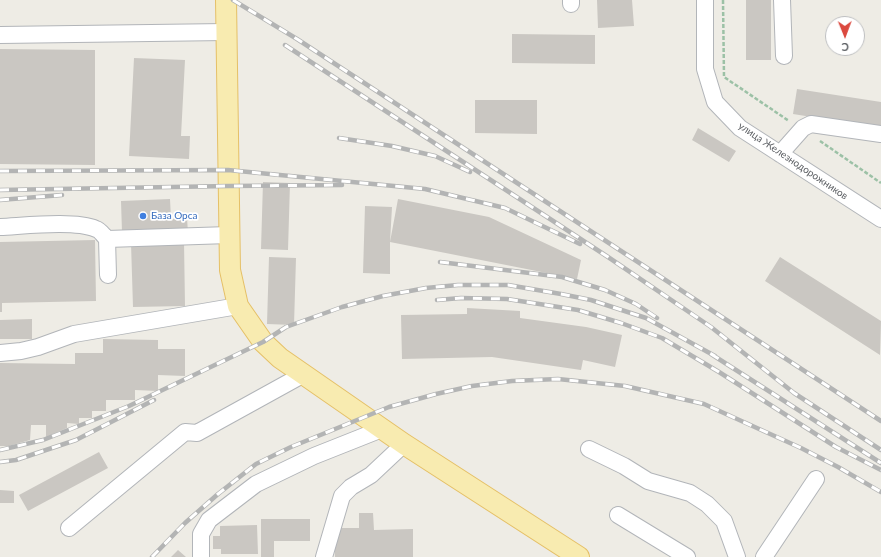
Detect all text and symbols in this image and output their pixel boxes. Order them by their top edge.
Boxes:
north arrow [825,16,865,56]
text: С [841,41,849,54]
street label: улица Железнодорожников [736,120,850,202]
place label: База Орса [151,210,197,222]
marker: База Орса [138,211,148,221]

